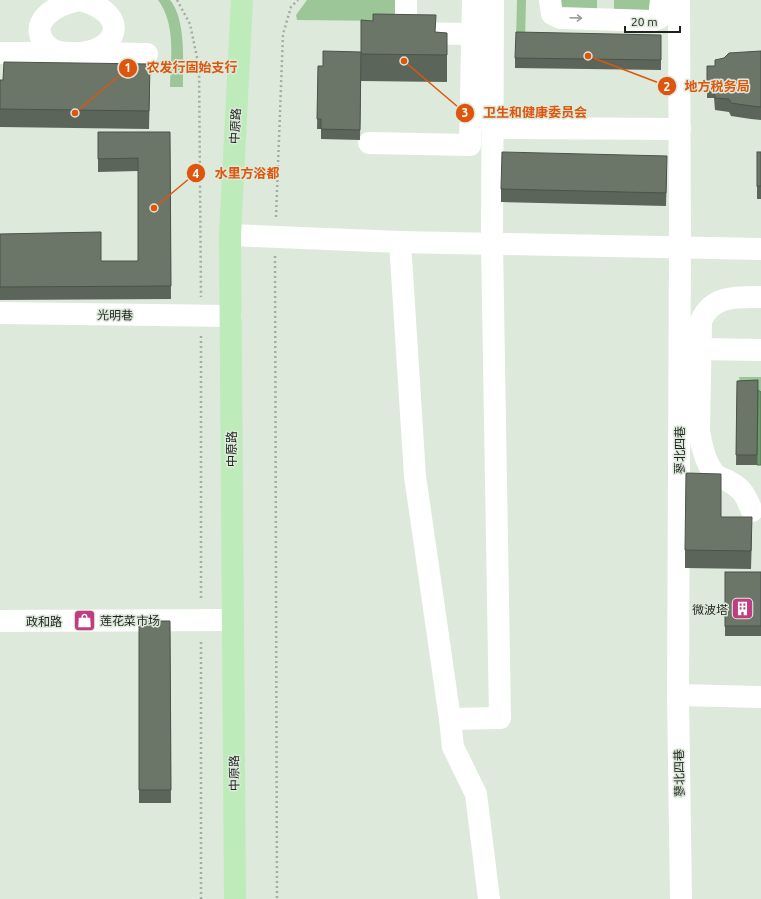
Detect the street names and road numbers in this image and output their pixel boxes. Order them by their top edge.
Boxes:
street label: 中原路 [228,108,242,144]
street label: 光明巷 [97,308,133,322]
street label: 蓼北四巷 [673,426,686,474]
street label: 中原路 [225,431,238,467]
street label: 政和路 [26,615,62,628]
street label: 蓼北四巷 [672,749,686,797]
street label: 中原路 [227,755,241,791]

